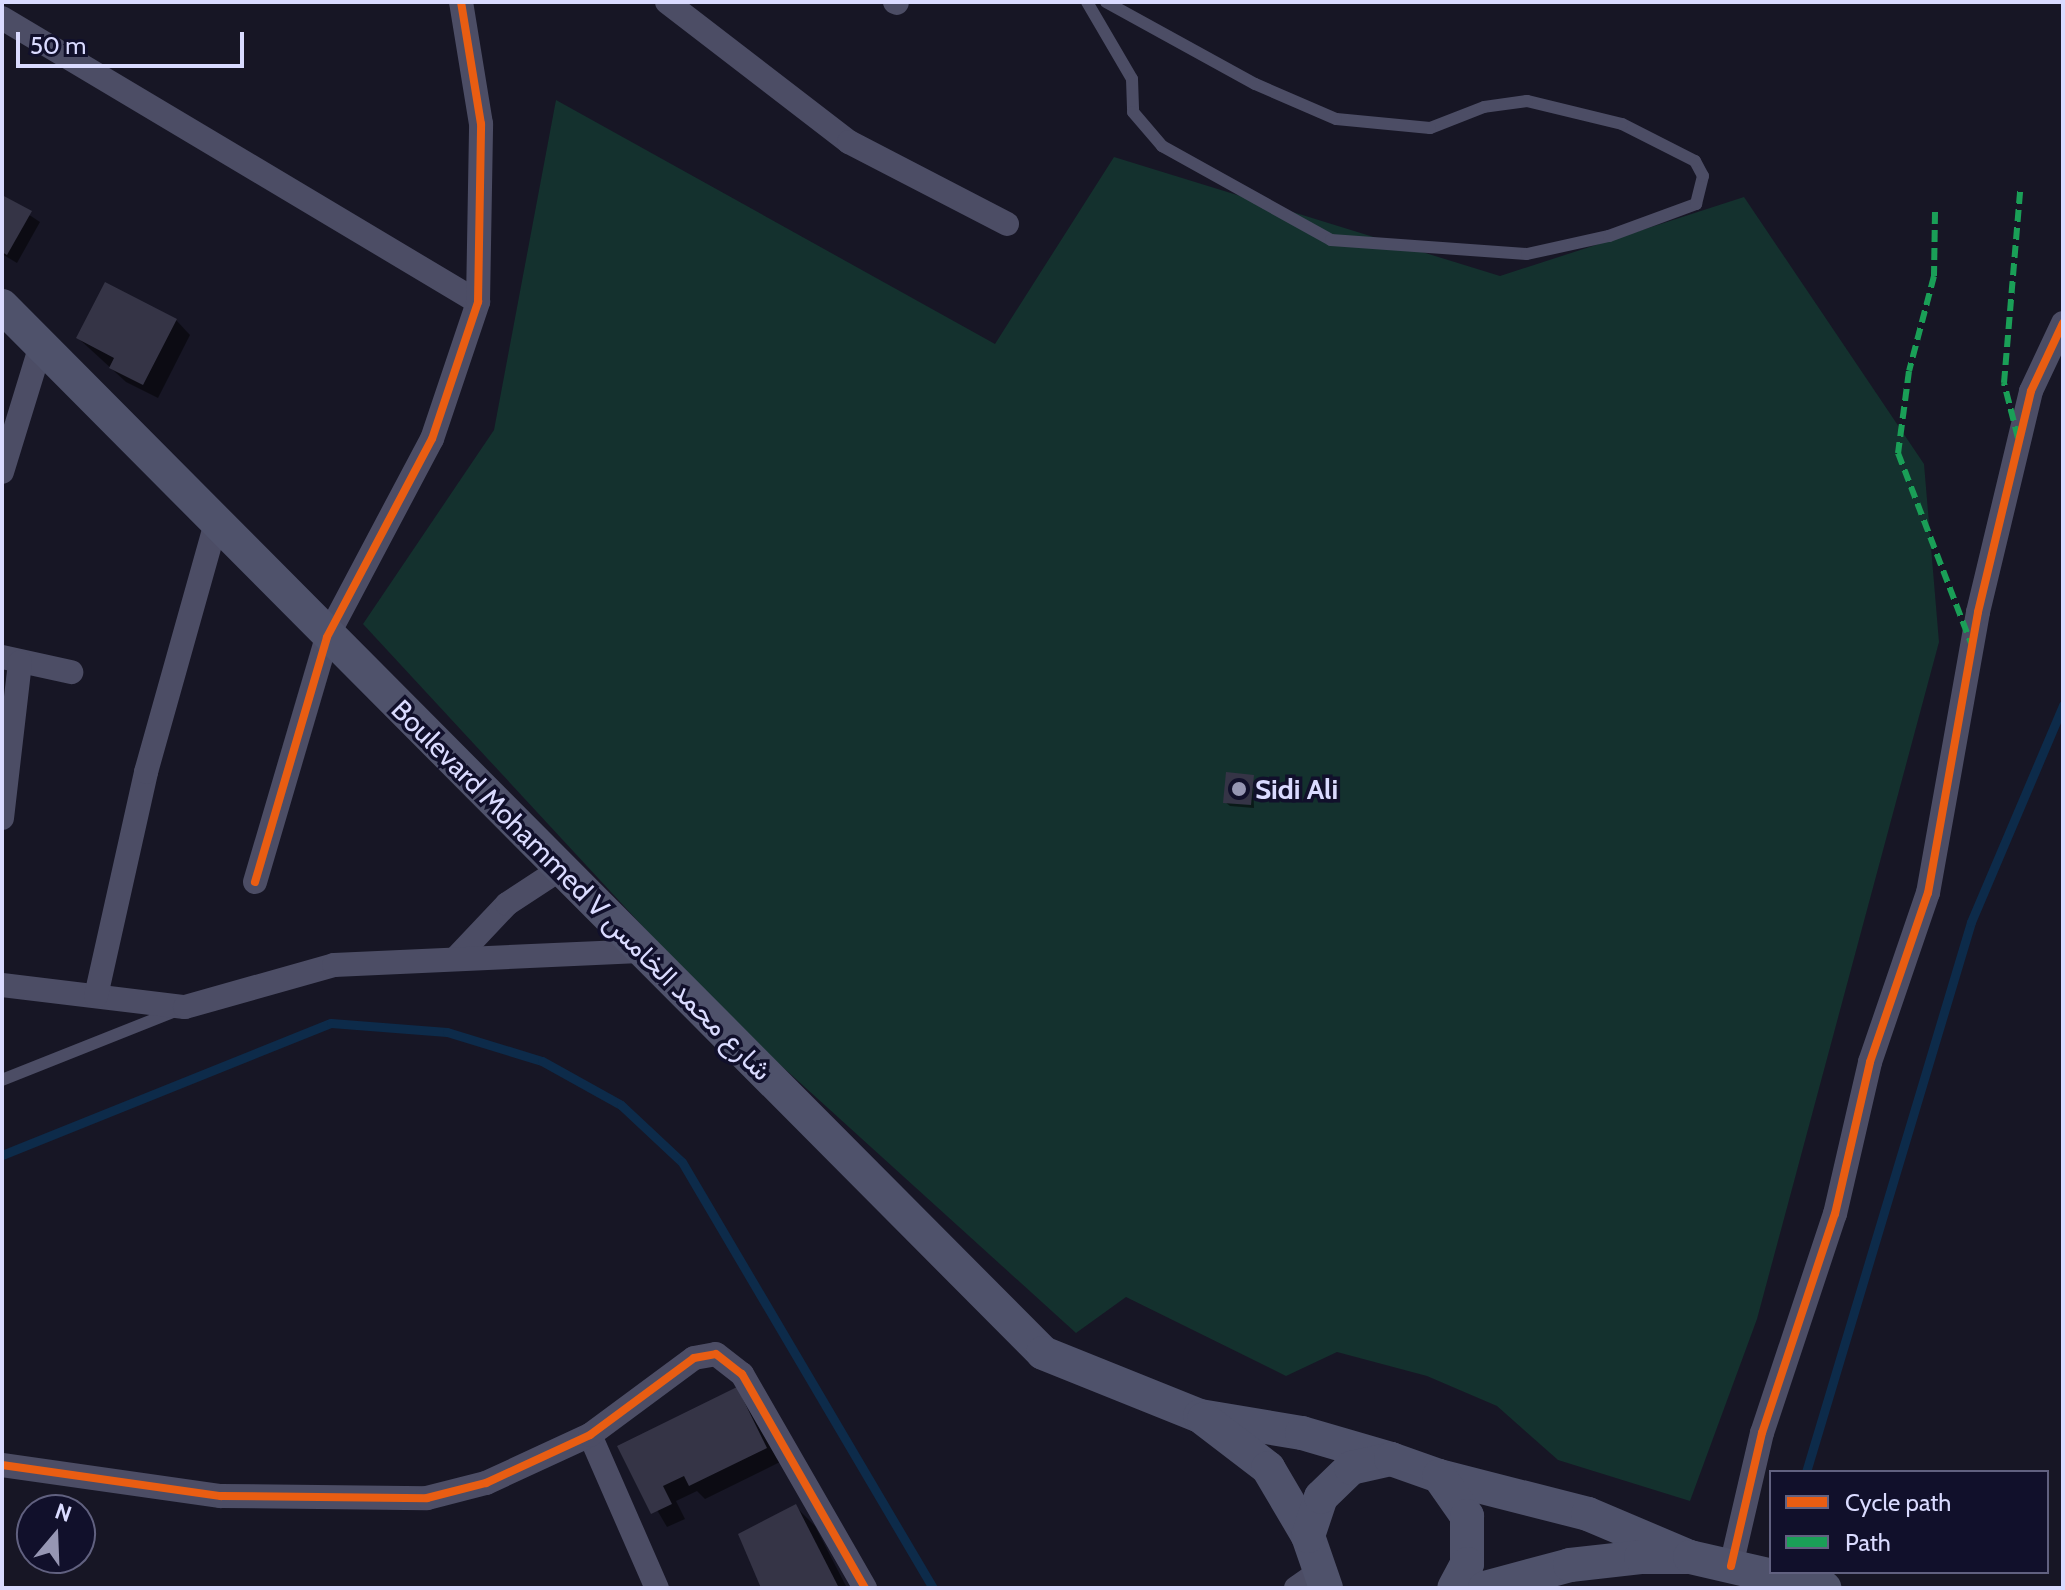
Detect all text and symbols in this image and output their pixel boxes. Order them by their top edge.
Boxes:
scale bar [20,16,248,66]
text: 50 m [30,31,86,60]
street label: Boulevard Mohammed V شارع محمد الخامس [385,693,779,1087]
place label: Sidi Ali [1255,772,1338,806]
marker: Sidi Ali [1230,780,1248,798]
legend [1769,1470,2049,1574]
text: Cycle path [1845,1488,1951,1517]
north arrow [16,1494,96,1574]
text: N [52,1497,75,1528]
text: Path [1845,1528,1891,1557]

